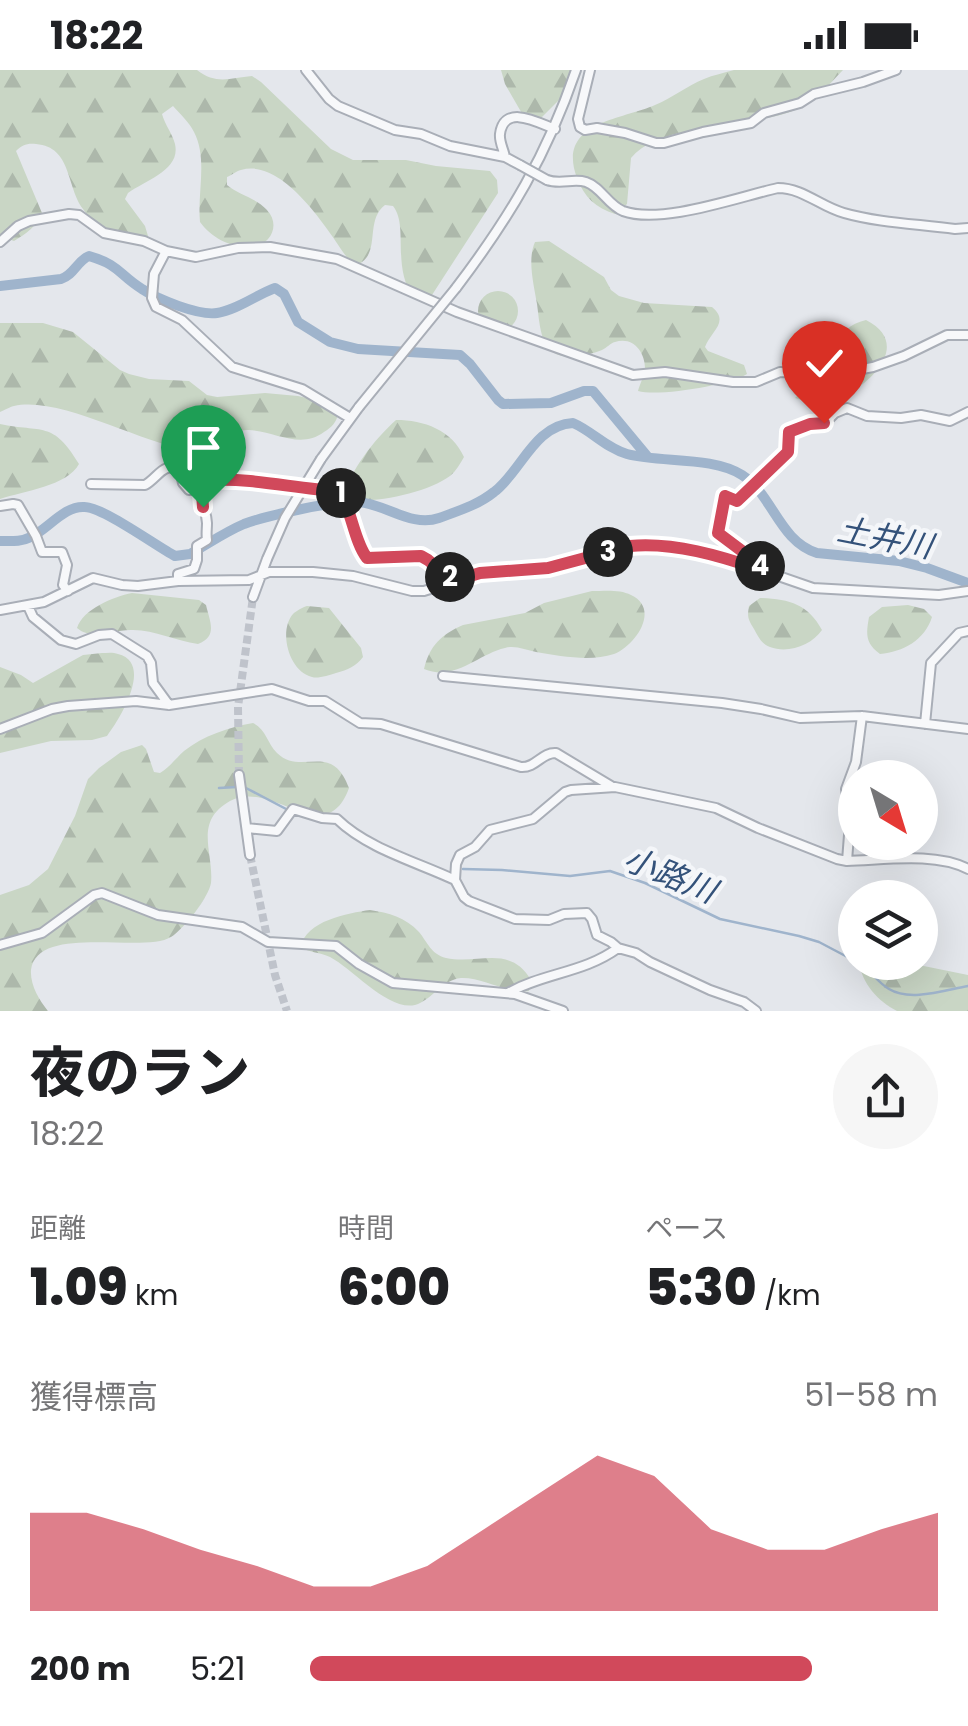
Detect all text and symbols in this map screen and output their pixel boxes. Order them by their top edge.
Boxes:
text: 18:22 [50,9,143,62]
pin [782,321,867,424]
icon: check [797,336,852,391]
pin [161,405,246,508]
icon: arrive [176,420,231,475]
pin: 1 [316,468,366,518]
text: 1 [336,473,346,512]
water label: 土井川 [834,506,939,569]
pin: 3 [583,527,633,577]
text: 3 [600,532,616,571]
pin: 4 [735,541,785,591]
text: 4 [751,546,769,585]
pin: 2 [425,552,475,602]
text: 2 [442,557,458,596]
north arrow [838,760,938,860]
map controls [838,760,938,980]
water label: 小路川 [617,836,726,915]
button: layers [838,880,938,980]
text: 夜のラン [30,1034,250,1111]
button: share [833,1044,938,1149]
text: 18:22 [30,1111,104,1156]
text: 距離 [30,1209,86,1248]
text: 時間 [338,1209,394,1248]
text: ペース [645,1209,728,1248]
text: 1.09 [30,1252,128,1323]
text: 6:00 [338,1252,450,1323]
text: 5:30 [645,1252,757,1323]
text: km [128,1276,178,1315]
text: /km [757,1276,821,1315]
text: 51–58 m [804,1372,938,1417]
text: 獲得標高 [30,1374,158,1419]
text: 200 m [30,1646,131,1691]
text: 5:21 [190,1646,246,1691]

